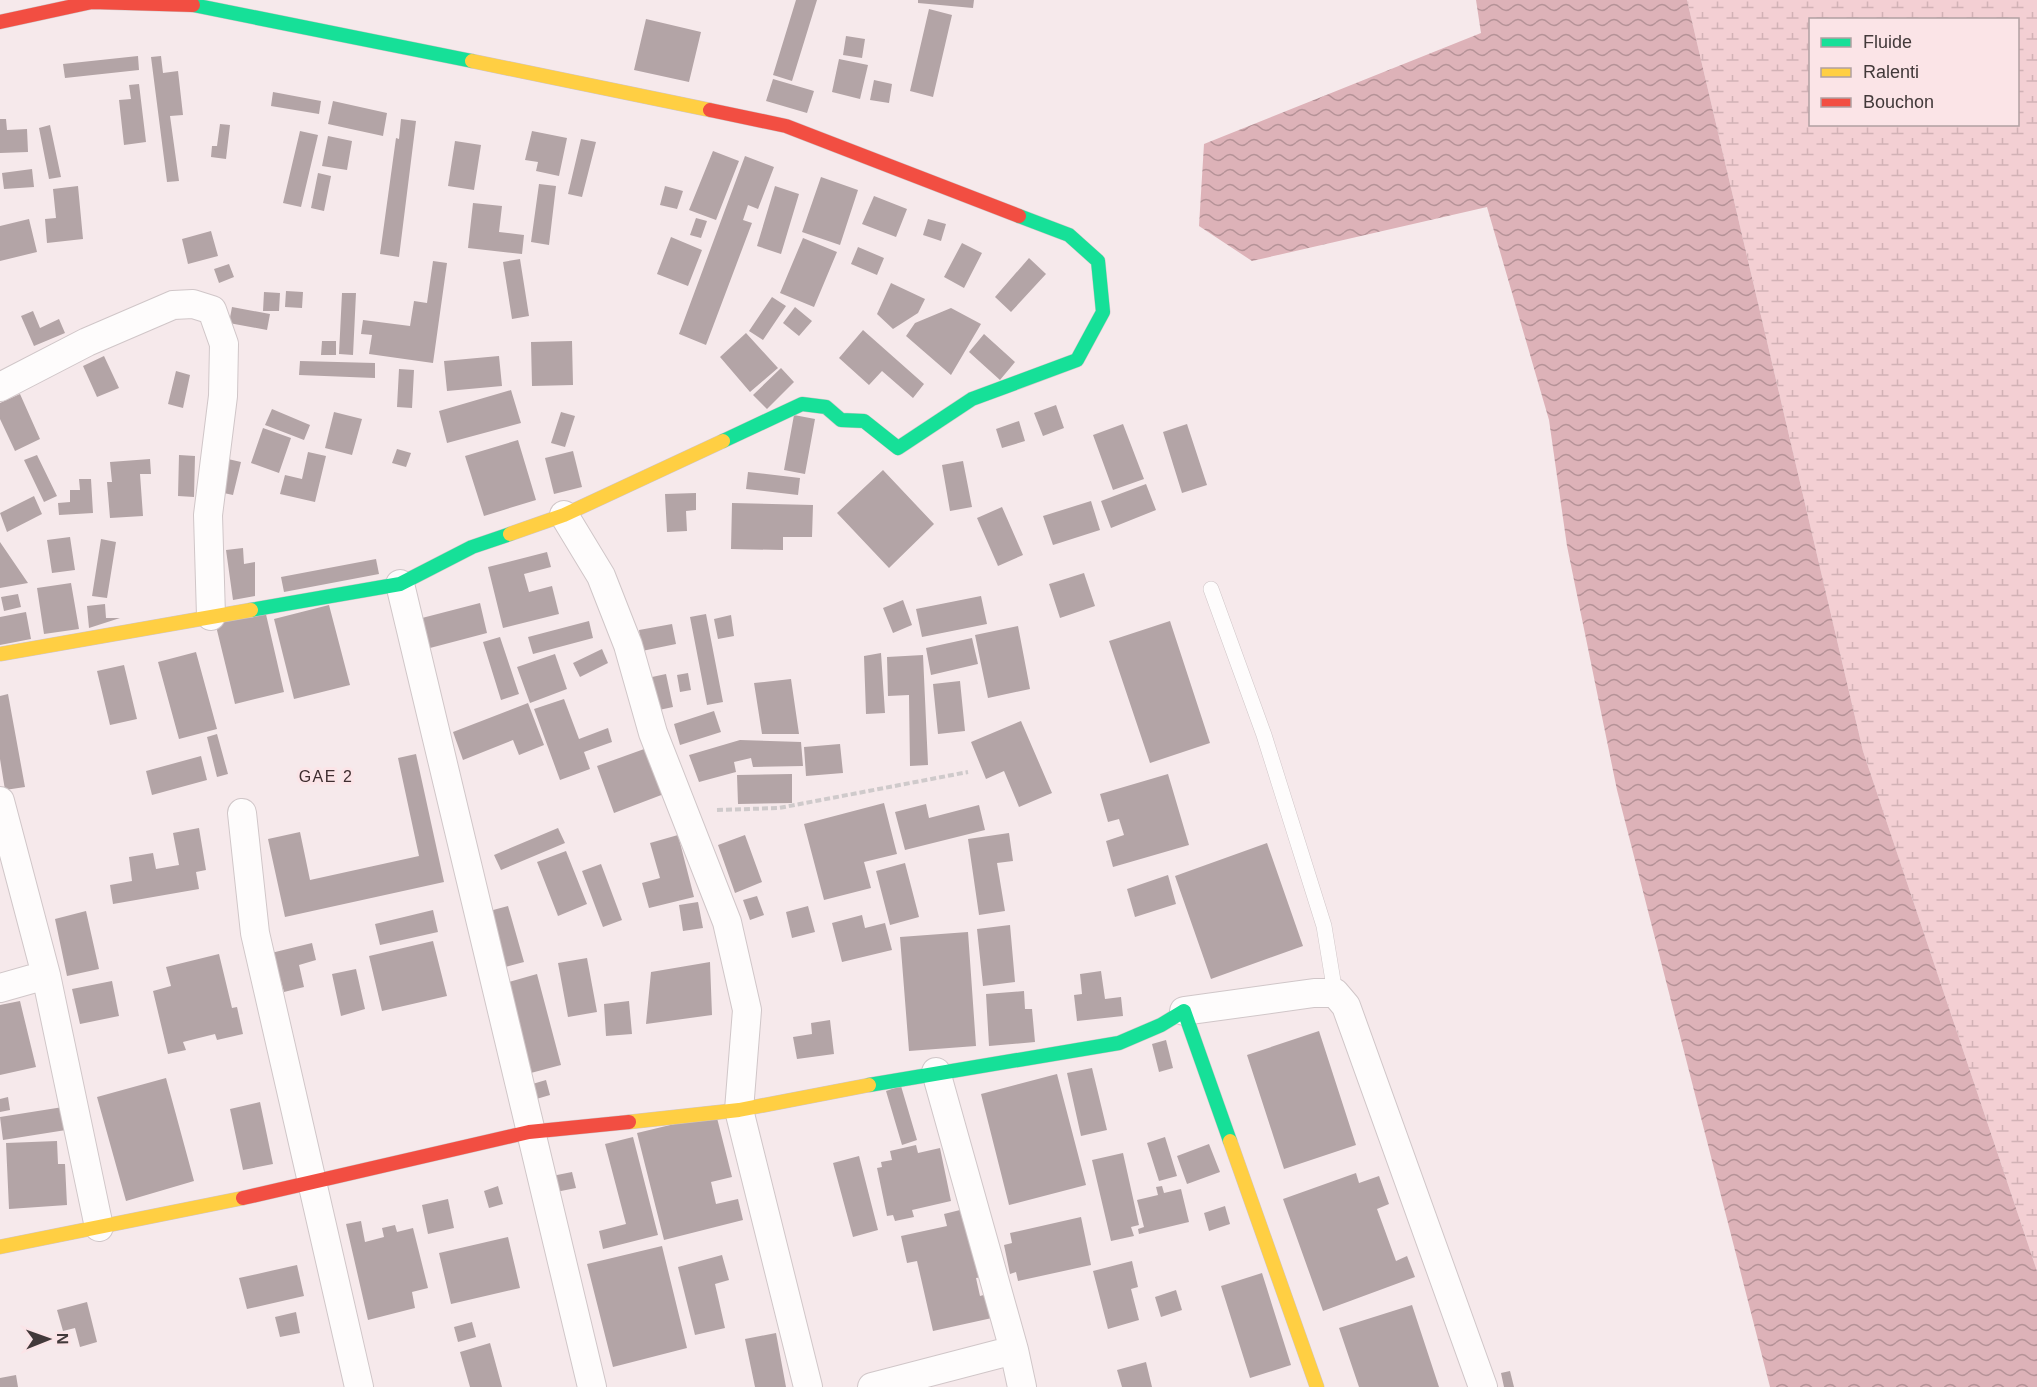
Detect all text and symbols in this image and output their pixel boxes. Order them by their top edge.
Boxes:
legend [1809,18,2019,126]
text: Fluide [1863,32,1912,52]
text: Ralenti [1863,62,1919,82]
text: Bouchon [1863,92,1934,112]
district label: GAE 2 [299,768,353,785]
north arrow [18,1309,78,1369]
text: N [54,1333,71,1345]

